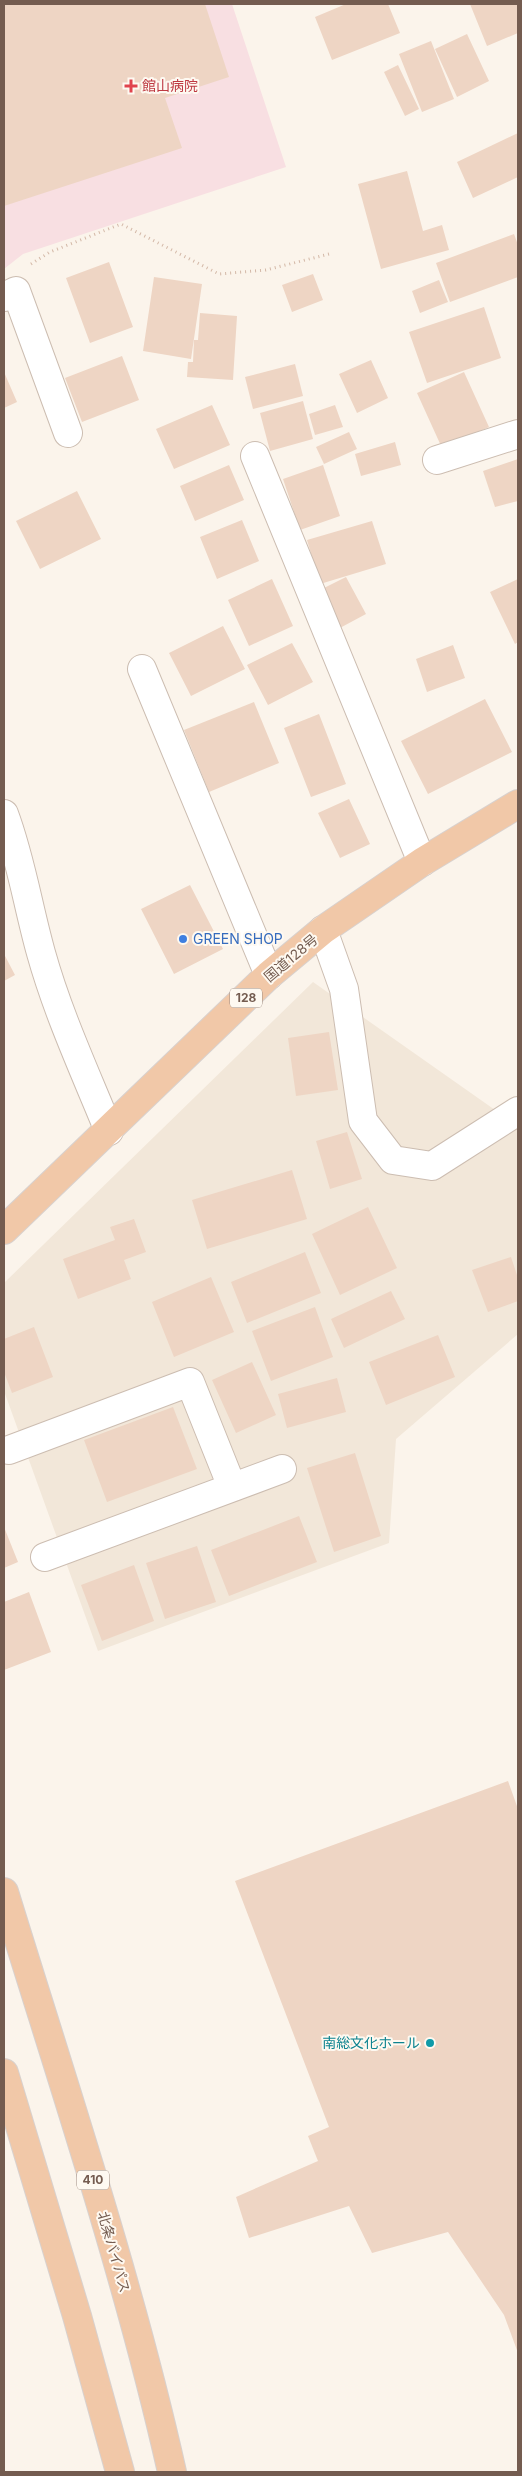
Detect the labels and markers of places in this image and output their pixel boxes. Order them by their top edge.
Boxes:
place label: 館山病院 [142,77,198,94]
marker: 館山病院 [124,79,138,93]
place label: GREEN SHOP [193,930,283,947]
marker: GREEN SHOP [177,933,189,945]
place label: 南総文化ホール [322,2034,420,2051]
marker: 南総文化ホール [424,2037,436,2049]

